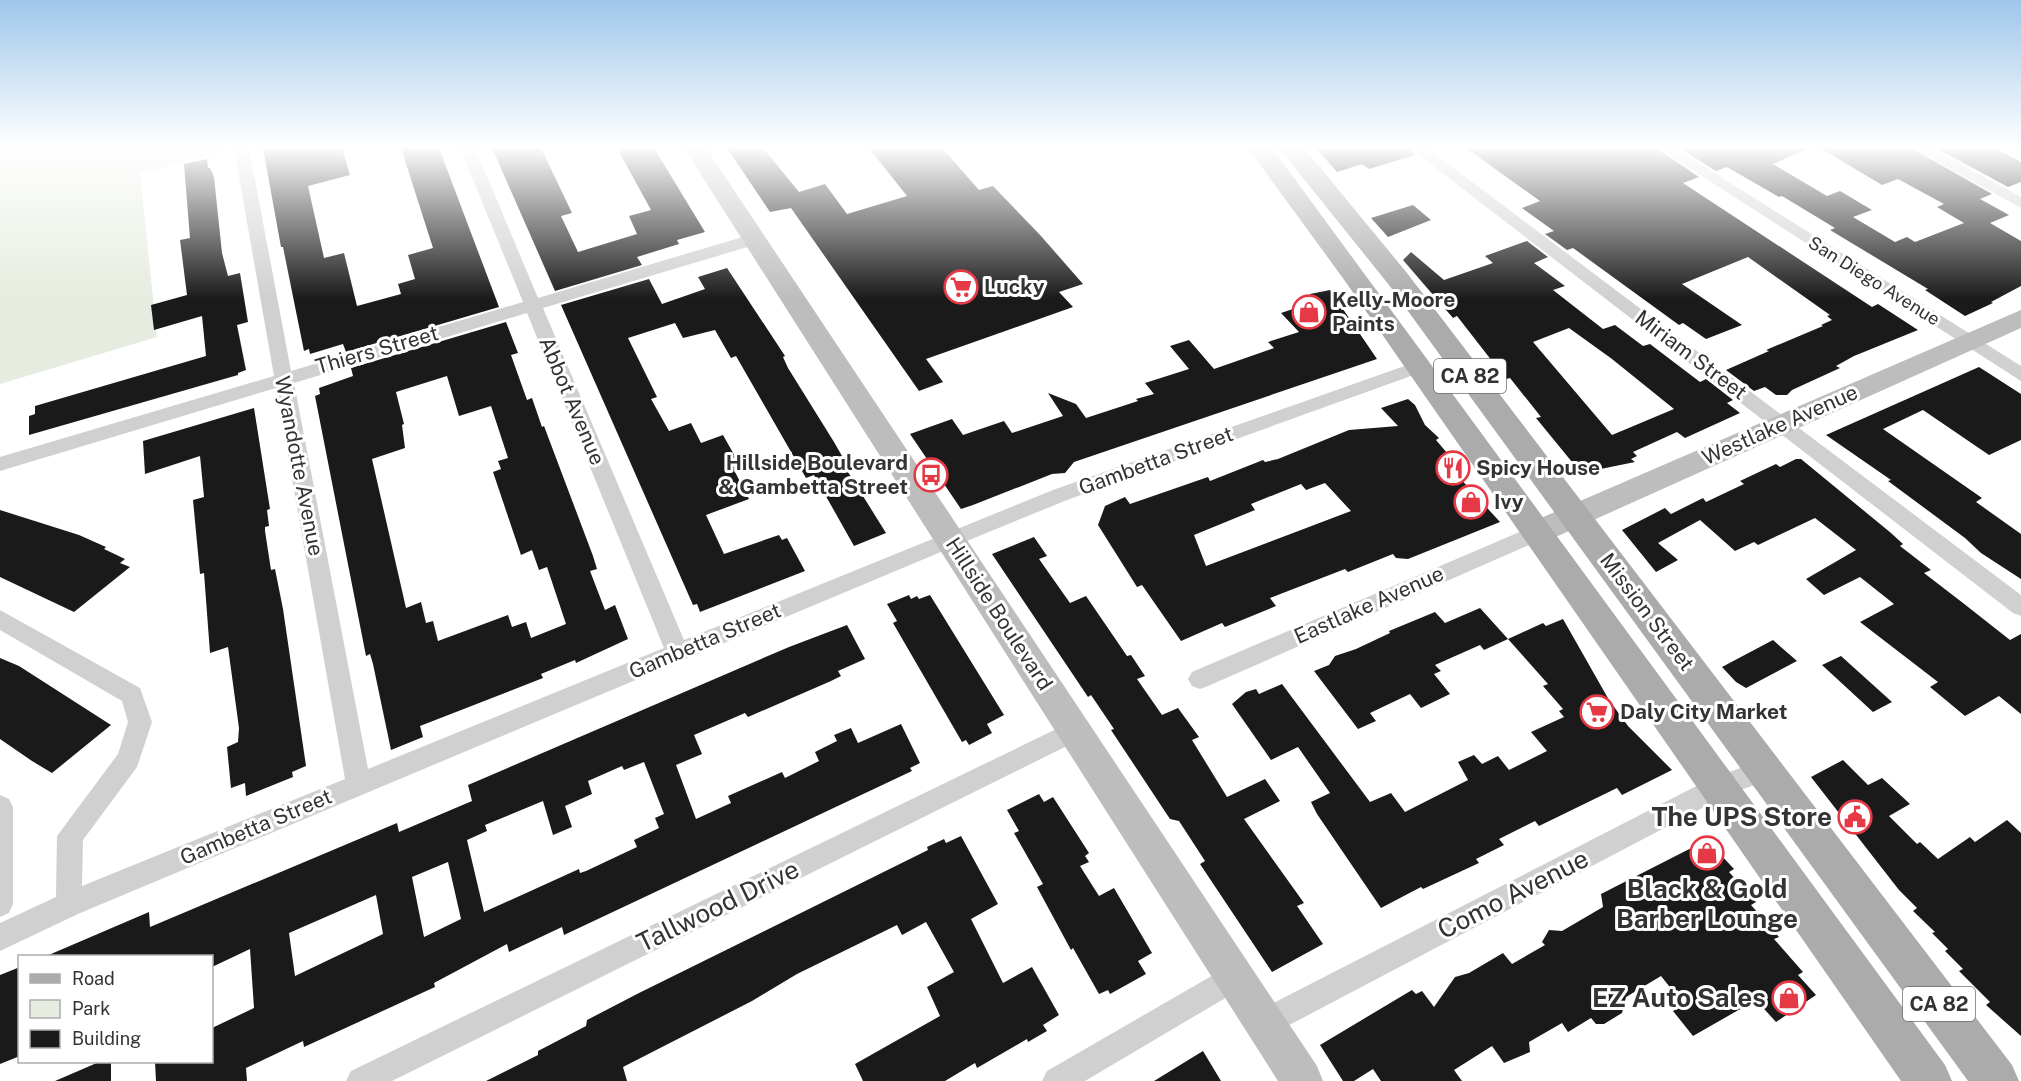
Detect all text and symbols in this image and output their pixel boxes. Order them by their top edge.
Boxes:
street label: San Diego Avenue [1805,232,1944,329]
supermarket icon: Lucky [943,269,979,305]
place label: Lucky [984,274,1045,299]
place label: Kelly-Moore Paints [1332,287,1455,336]
shop icon: Kelly-Moore Paints [1291,294,1327,330]
street label: Miriam Street [1630,304,1752,405]
street label: Thiers Street [312,320,441,379]
street label: Abbot Avenue [534,333,611,469]
road number: CA 82 [1434,359,1506,393]
street label: Wyandotte Avenue [270,374,329,558]
street label: Westlake Avenue [1698,379,1861,470]
street label: Gambetta Street [1075,421,1236,500]
place label: Hillside Boulevard & Gambetta Street [718,450,908,499]
restaurant icon: Spicy House [1435,450,1471,486]
place label: Spicy House [1476,455,1600,480]
bus stop icon: Hillside Boulevard & Gambetta Street [913,457,949,493]
shop icon: Ivy [1453,484,1489,520]
place label: Ivy [1494,489,1524,514]
street label: Hillside Boulevard [941,533,1058,695]
street label: Mission Street [1595,548,1700,675]
street label: Eastlake Avenue [1290,560,1447,649]
street label: Gambetta Street [625,597,784,684]
supermarket icon: Daly City Market [1579,694,1615,730]
place label: Daly City Market [1620,699,1788,724]
street label: Gambetta Street [176,783,335,870]
public building icon: The UPS Store [1837,799,1873,835]
place label: The UPS Store [1651,801,1832,832]
shop icon: Black & Gold Barber Lounge [1689,835,1725,871]
street label: Como Avenue [1432,842,1593,945]
street label: Tallwood Drive [632,853,804,958]
place label: Black & Gold Barber Lounge [1616,873,1798,934]
legend [18,955,213,1063]
text: Road [72,968,115,989]
shop icon: EZ Auto Sales [1771,980,1807,1016]
place label: EZ Auto Sales [1592,982,1766,1013]
road number: CA 82 [1903,987,1975,1021]
text: Park [72,998,110,1019]
text: Building [72,1028,141,1049]

